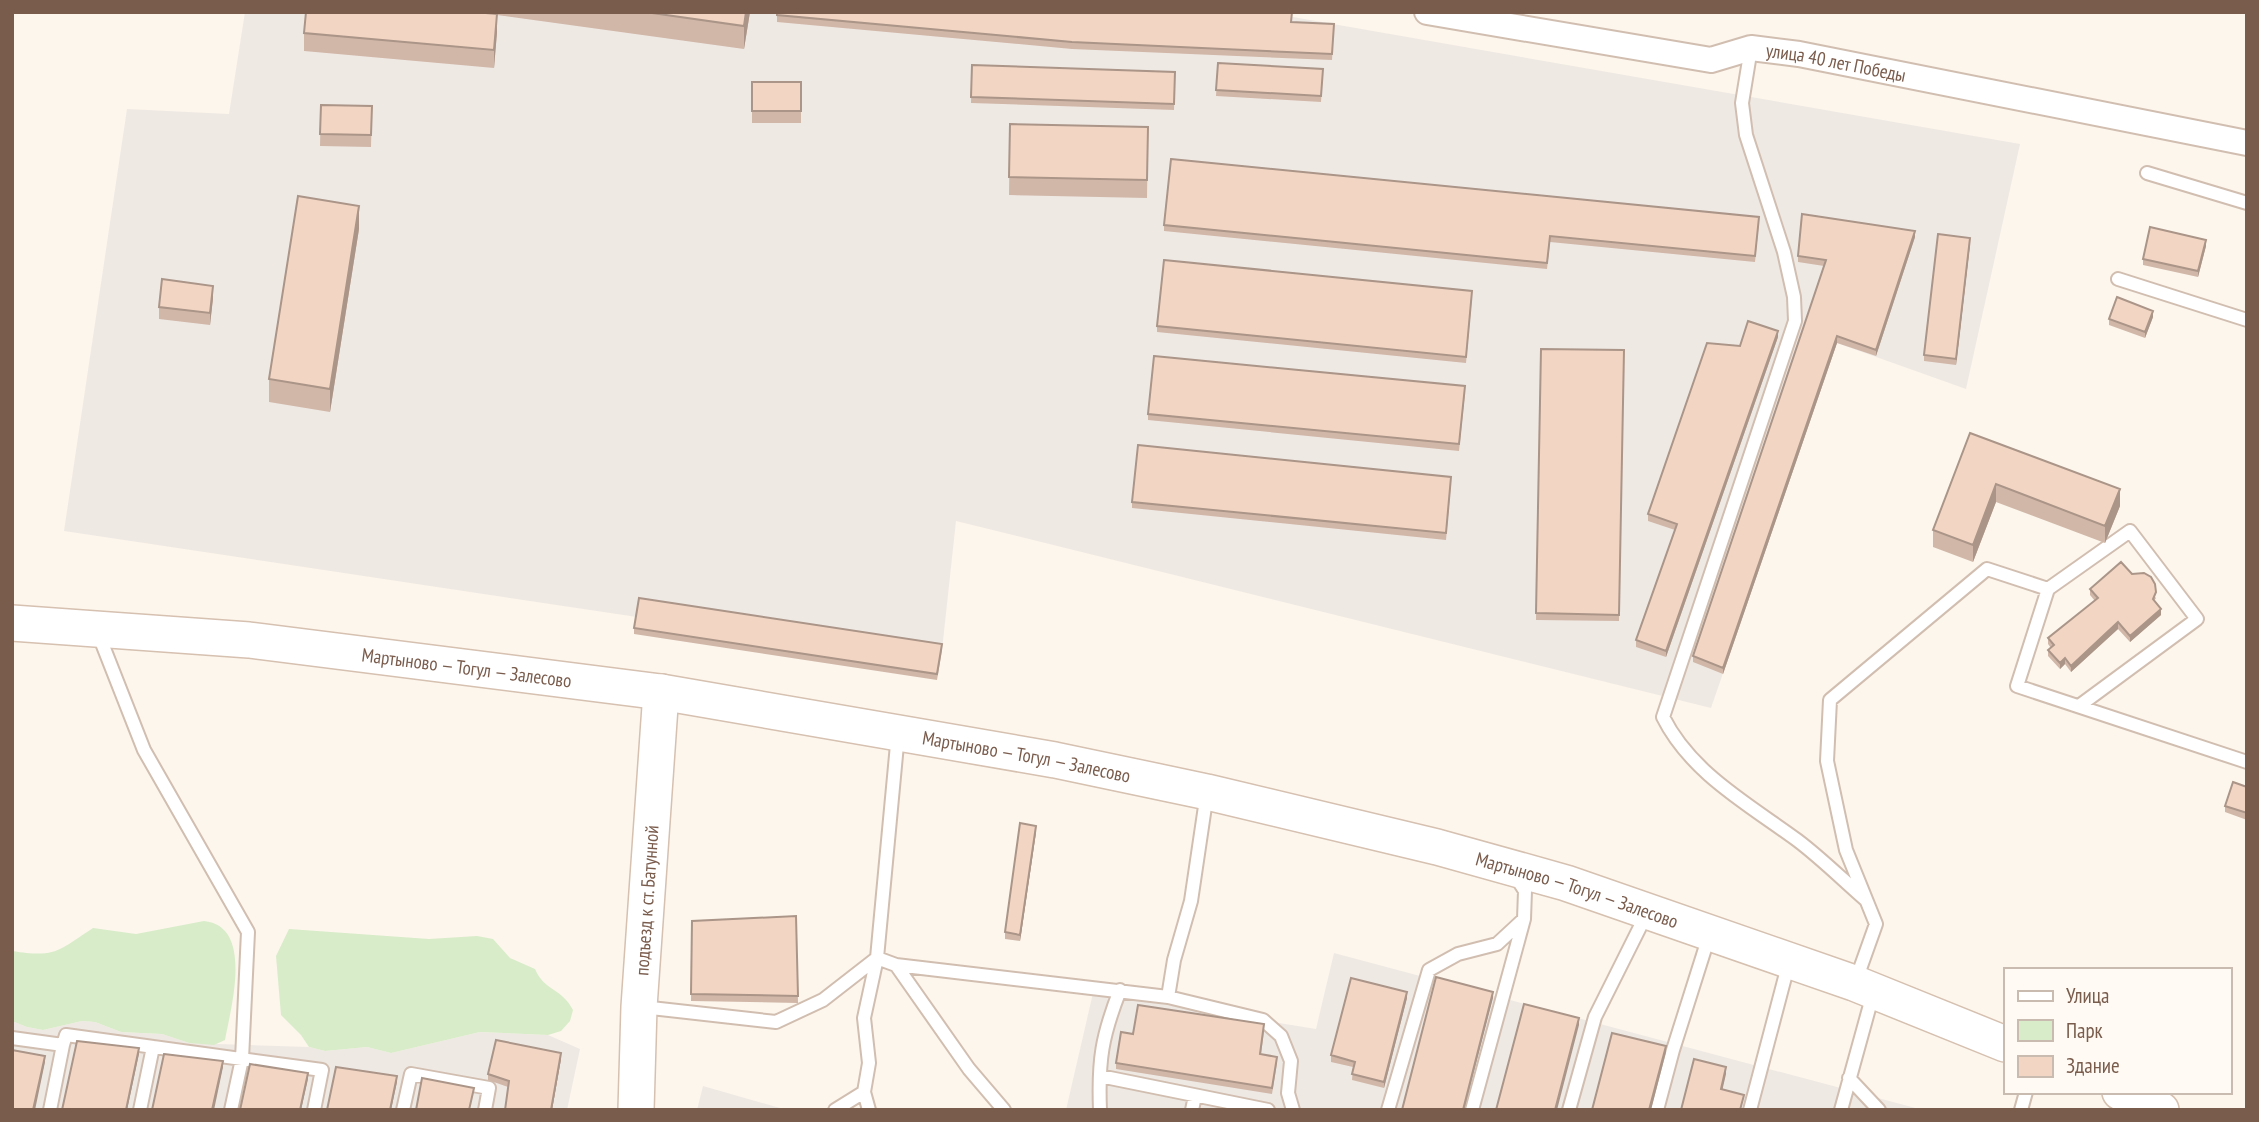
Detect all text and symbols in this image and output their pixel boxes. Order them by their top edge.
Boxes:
street label: улица 40 лет Победы [1765,38,1908,87]
street label: Мартыново — Тогул — Залесово [360,642,573,693]
street label: Мартыново — Тогул — Залесово [921,725,1133,788]
street label: подъезд к ст. Батунной [629,824,664,976]
street label: Мартыново — Тогул — Залесово [1473,846,1682,933]
legend [2004,968,2231,1094]
text: Улица [2066,982,2109,1009]
text: Парк [2066,1017,2103,1044]
text: Здание [2066,1052,2120,1079]

